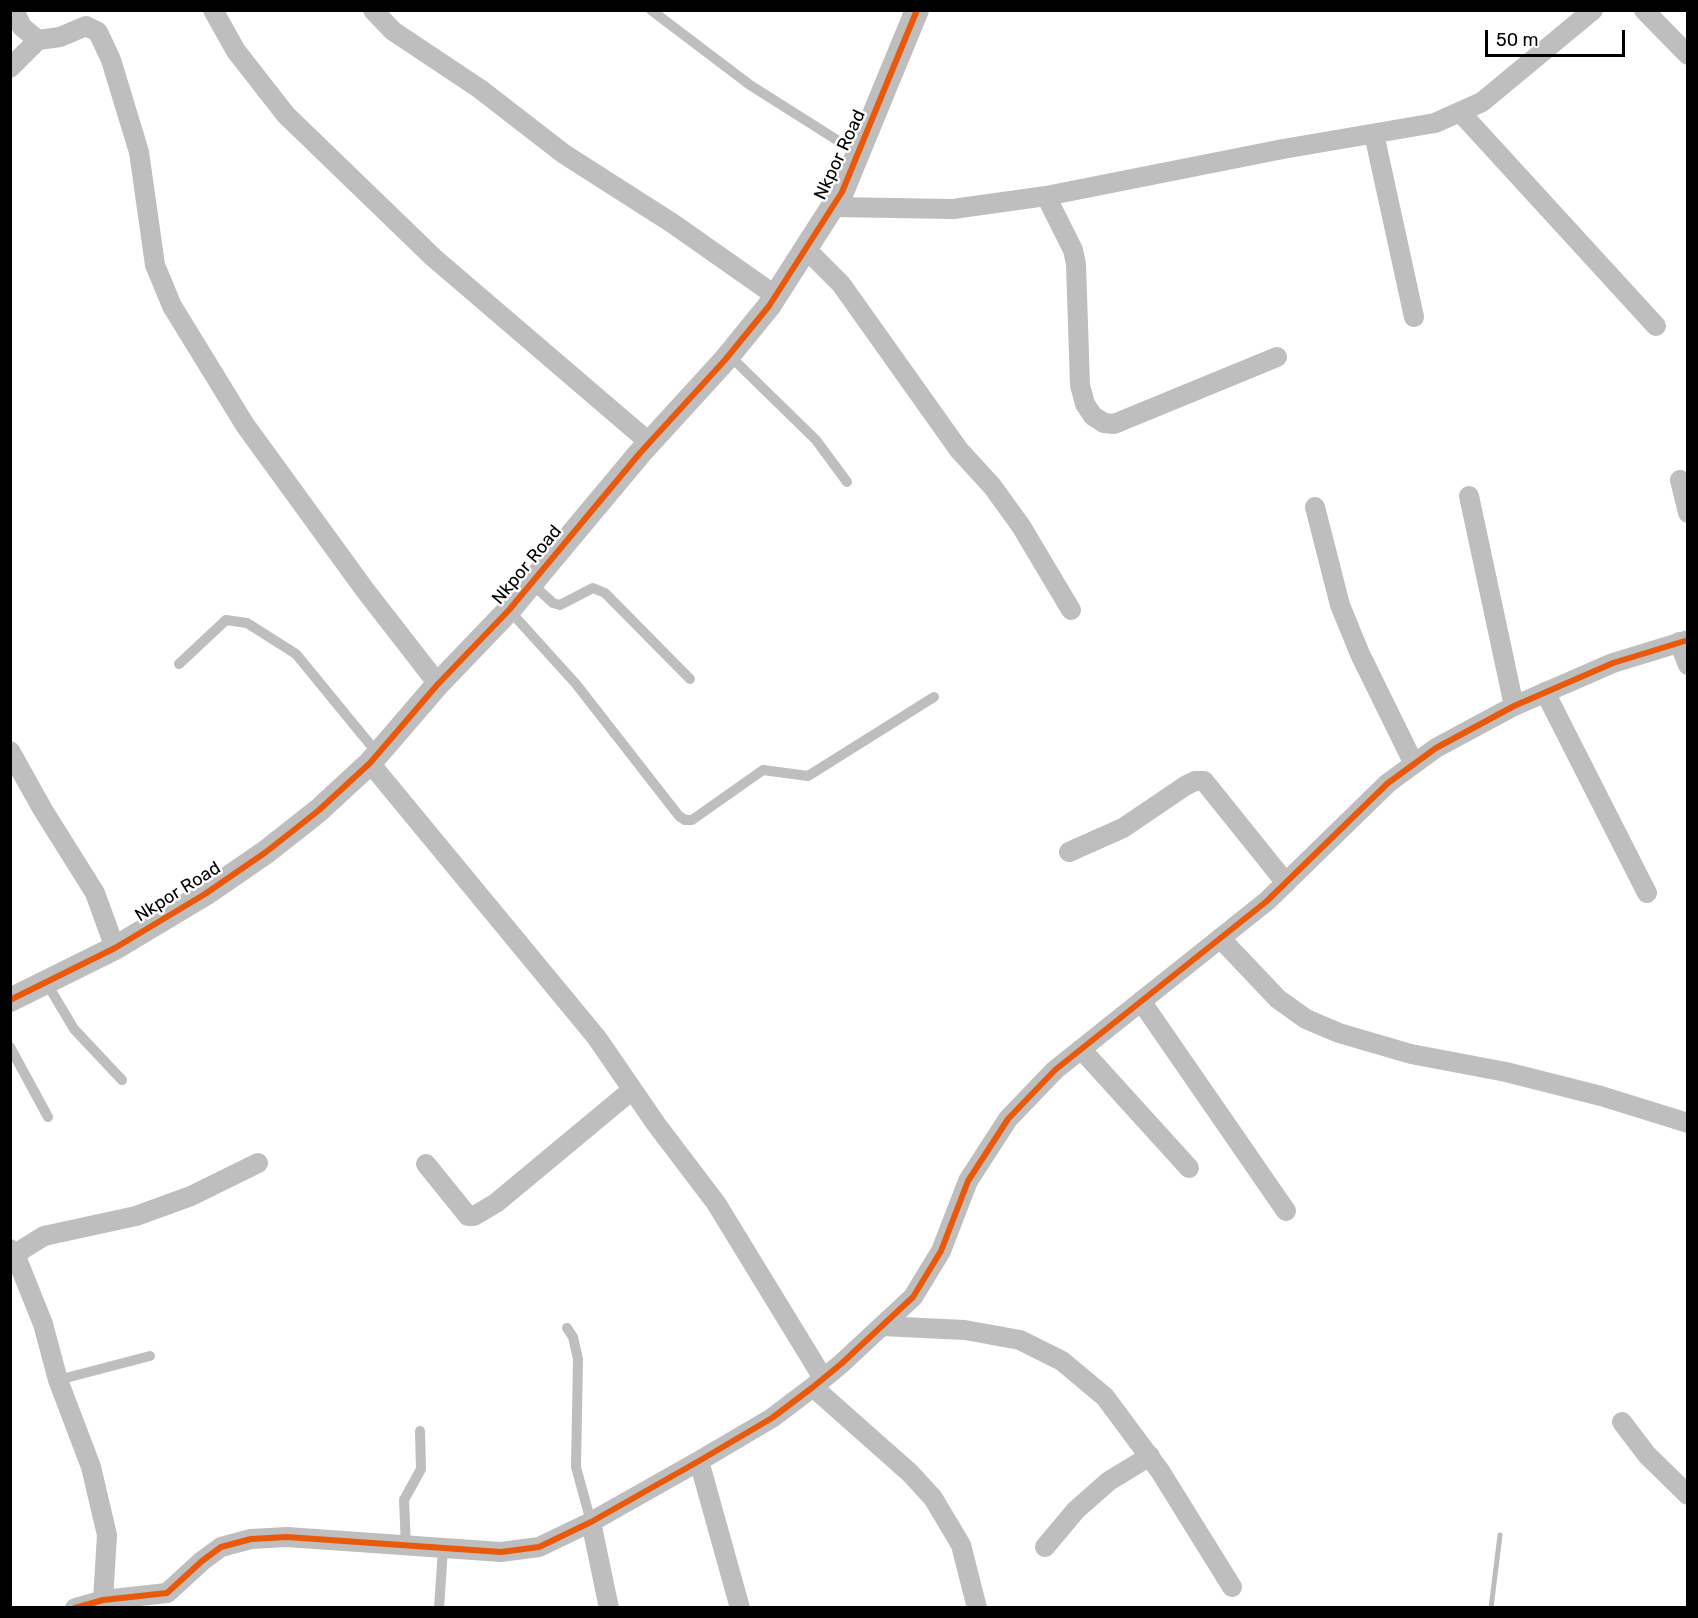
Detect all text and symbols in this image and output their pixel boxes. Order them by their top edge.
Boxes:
scale bar [1488,18,1628,56]
text: 50 m [1496,29,1539,51]
street label: Nkpor Road [810,107,870,203]
street label: Nkpor Road [488,521,566,609]
street label: Nkpor Road [131,857,225,927]

